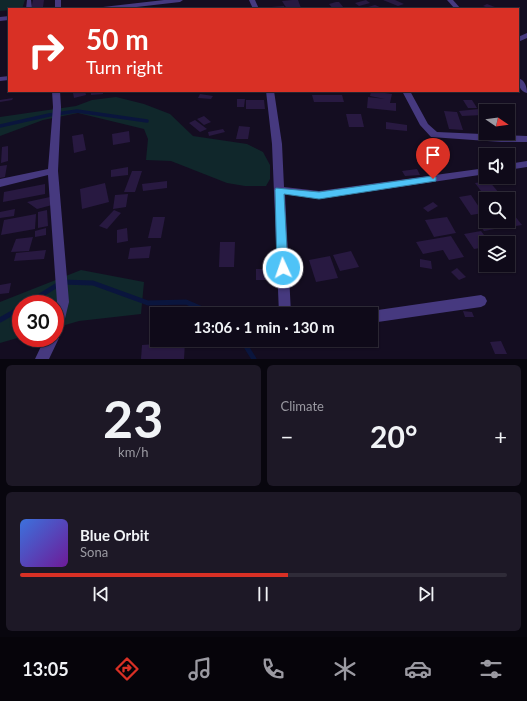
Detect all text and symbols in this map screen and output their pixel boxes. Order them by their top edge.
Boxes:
text: 50 m [86,22,149,56]
icon: right [20,24,72,76]
text: Turn right [86,56,163,78]
north arrow [479,104,515,140]
map controls [479,104,515,272]
pin [416,138,450,179]
icon: arrive [422,144,444,166]
button: sound [479,148,515,184]
button: search [479,192,515,228]
button: layers [479,236,515,272]
position arrow [262,247,304,289]
speed limit sign: 30 [12,295,64,347]
text: 13:06 · 1 min · 130 m [194,318,334,336]
text: 23 [103,387,163,449]
text: Climate [281,398,324,414]
text: 20° [370,418,417,454]
text: − [281,423,293,450]
text: + [494,423,507,450]
text: km/h [118,444,148,460]
text: Blue Orbit [80,526,149,544]
text: Sona [80,544,108,560]
icon: previous [90,583,112,605]
icon: pause [252,583,274,605]
icon: next [415,583,437,605]
icon: directions [113,655,141,683]
icon: music [186,655,214,683]
icon: phone [259,655,287,683]
icon: climate [331,655,359,683]
icon: car [404,655,432,683]
icon: filters [477,655,505,683]
text: 13:05 [22,658,69,680]

